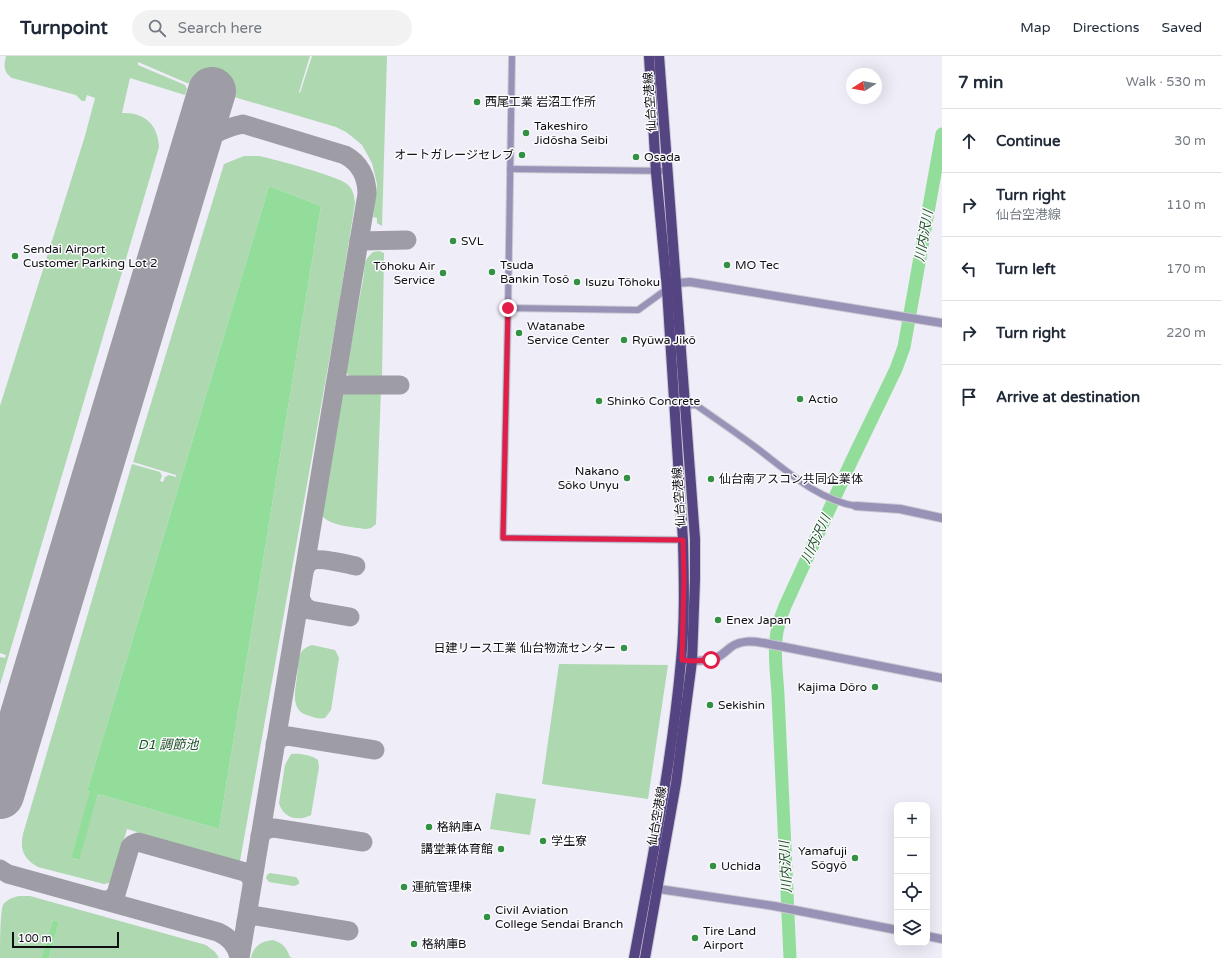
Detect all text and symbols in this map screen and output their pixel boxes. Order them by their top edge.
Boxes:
search box [132,10,412,46]
text: Turnpoint [20,17,108,39]
icon: search [146,17,168,39]
text: Search here [178,19,262,37]
text: Map [1020,19,1051,36]
text: Directions [1073,19,1140,36]
text: Saved [1162,19,1202,36]
north arrow [846,68,882,104]
street label: 仙台空港線 [641,72,659,132]
text: 7 min [958,72,1003,93]
text: Walk · 530 m [1126,74,1206,90]
place label: 西尾工業 岩沼工作所 [485,95,596,109]
marker: 西尾工業 岩沼工作所 [472,97,482,107]
place label: Takeshiro Jidōsha Seibi [534,119,608,147]
marker: Takeshiro Jidōsha Seibi [521,128,531,138]
icon: ahead [958,130,980,152]
text: Continue [996,132,1060,150]
text: 30 m [1174,133,1206,149]
place label: オートガレージセレブ [394,148,514,162]
marker: オートガレージセレブ [517,150,527,160]
place label: Osada [644,150,681,164]
marker: Osada [631,152,641,162]
text: Turn right [996,186,1066,204]
icon: right [958,194,980,216]
text: 110 m [1166,197,1206,213]
water label: 川内沢川 [912,207,937,263]
text: 仙台空港線 [996,207,1061,223]
place label: SVL [461,234,484,248]
marker: SVL [448,236,458,246]
place label: Sendai Airport Customer Parking Lot 2 [23,242,158,270]
marker: Sendai Airport Customer Parking Lot 2 [10,251,20,261]
place label: Tsuda Bankin Tosō [500,258,569,286]
place label: MO Tec [735,258,779,272]
icon: left [958,258,980,280]
place label: Tōhoku Air Service [373,259,435,287]
marker: MO Tec [722,260,732,270]
text: Turn left [996,260,1056,278]
text: 170 m [1166,261,1206,277]
marker: Tsuda Bankin Tosō [487,267,497,277]
marker: Tōhoku Air Service [438,268,448,278]
place label: Isuzu Tōhoku [585,275,660,289]
marker: Isuzu Tōhoku [572,277,582,287]
route end [499,299,517,317]
place label: Watanabe Service Center [527,319,610,347]
icon: right [958,322,980,344]
text: Turn right [996,324,1066,342]
text: 220 m [1166,325,1206,341]
marker: Watanabe Service Center [514,328,524,338]
place label: Ryūwa Jikō [632,333,696,347]
marker: Ryūwa Jikō [619,335,629,345]
icon: arrive [958,386,980,408]
text: Arrive at destination [996,388,1140,406]
place label: Actio [808,392,838,406]
place label: Shinkō Concrete [607,394,701,408]
marker: Actio [795,394,805,404]
marker: Shinkō Concrete [594,396,604,406]
place label: Nakano Sōko Unyu [558,464,619,492]
street label: 仙台空港線 [670,467,688,527]
place label: 仙台南アスコン共同企業体 [719,472,863,486]
marker: Nakano Sōko Unyu [622,473,632,483]
marker: 仙台南アスコン共同企業体 [706,474,716,484]
water label: 川内沢川 [798,510,835,566]
place label: Enex Japan [726,613,791,627]
marker: Enex Japan [713,615,723,625]
place label: 日建リース工業 仙台物流センター [433,641,616,655]
marker: 日建リース工業 仙台物流センター [619,643,629,653]
route start [702,651,720,669]
place label: Kajima Dōro [798,680,867,694]
marker: Kajima Dōro [870,682,880,692]
place label: Sekishin [718,698,765,712]
marker: Sekishin [705,700,715,710]
water label: D1 調節池 [138,737,200,753]
street label: 仙台空港線 [645,785,669,847]
map controls [894,802,930,946]
button: + [894,802,930,838]
place label: 格納庫A [437,820,482,834]
marker: 格納庫A [424,822,434,832]
place label: 学生寮 [551,834,587,848]
marker: 学生寮 [538,836,548,846]
button: − [894,838,930,874]
water label: 川内沢川 [777,839,795,893]
place label: 講堂兼体育館 [421,842,493,856]
marker: 講堂兼体育館 [496,844,506,854]
place label: Yamafuji Sōgyō [798,844,847,872]
marker: Yamafuji Sōgyō [850,853,860,863]
place label: Uchida [721,859,761,873]
marker: Uchida [708,861,718,871]
button: locate [894,874,930,910]
place label: 運航管理棟 [412,880,472,894]
marker: 運航管理棟 [399,882,409,892]
place label: Civil Aviation College Sendai Branch [495,903,623,931]
button: layers [894,910,930,946]
marker: Civil Aviation College Sendai Branch [482,912,492,922]
place label: Tire Land Airport [703,924,756,952]
scale bar [12,930,119,949]
text: 100 m [18,932,52,945]
marker: Tire Land Airport [690,933,700,943]
place label: 格納庫B [422,937,466,951]
marker: 格納庫B [409,939,419,949]

